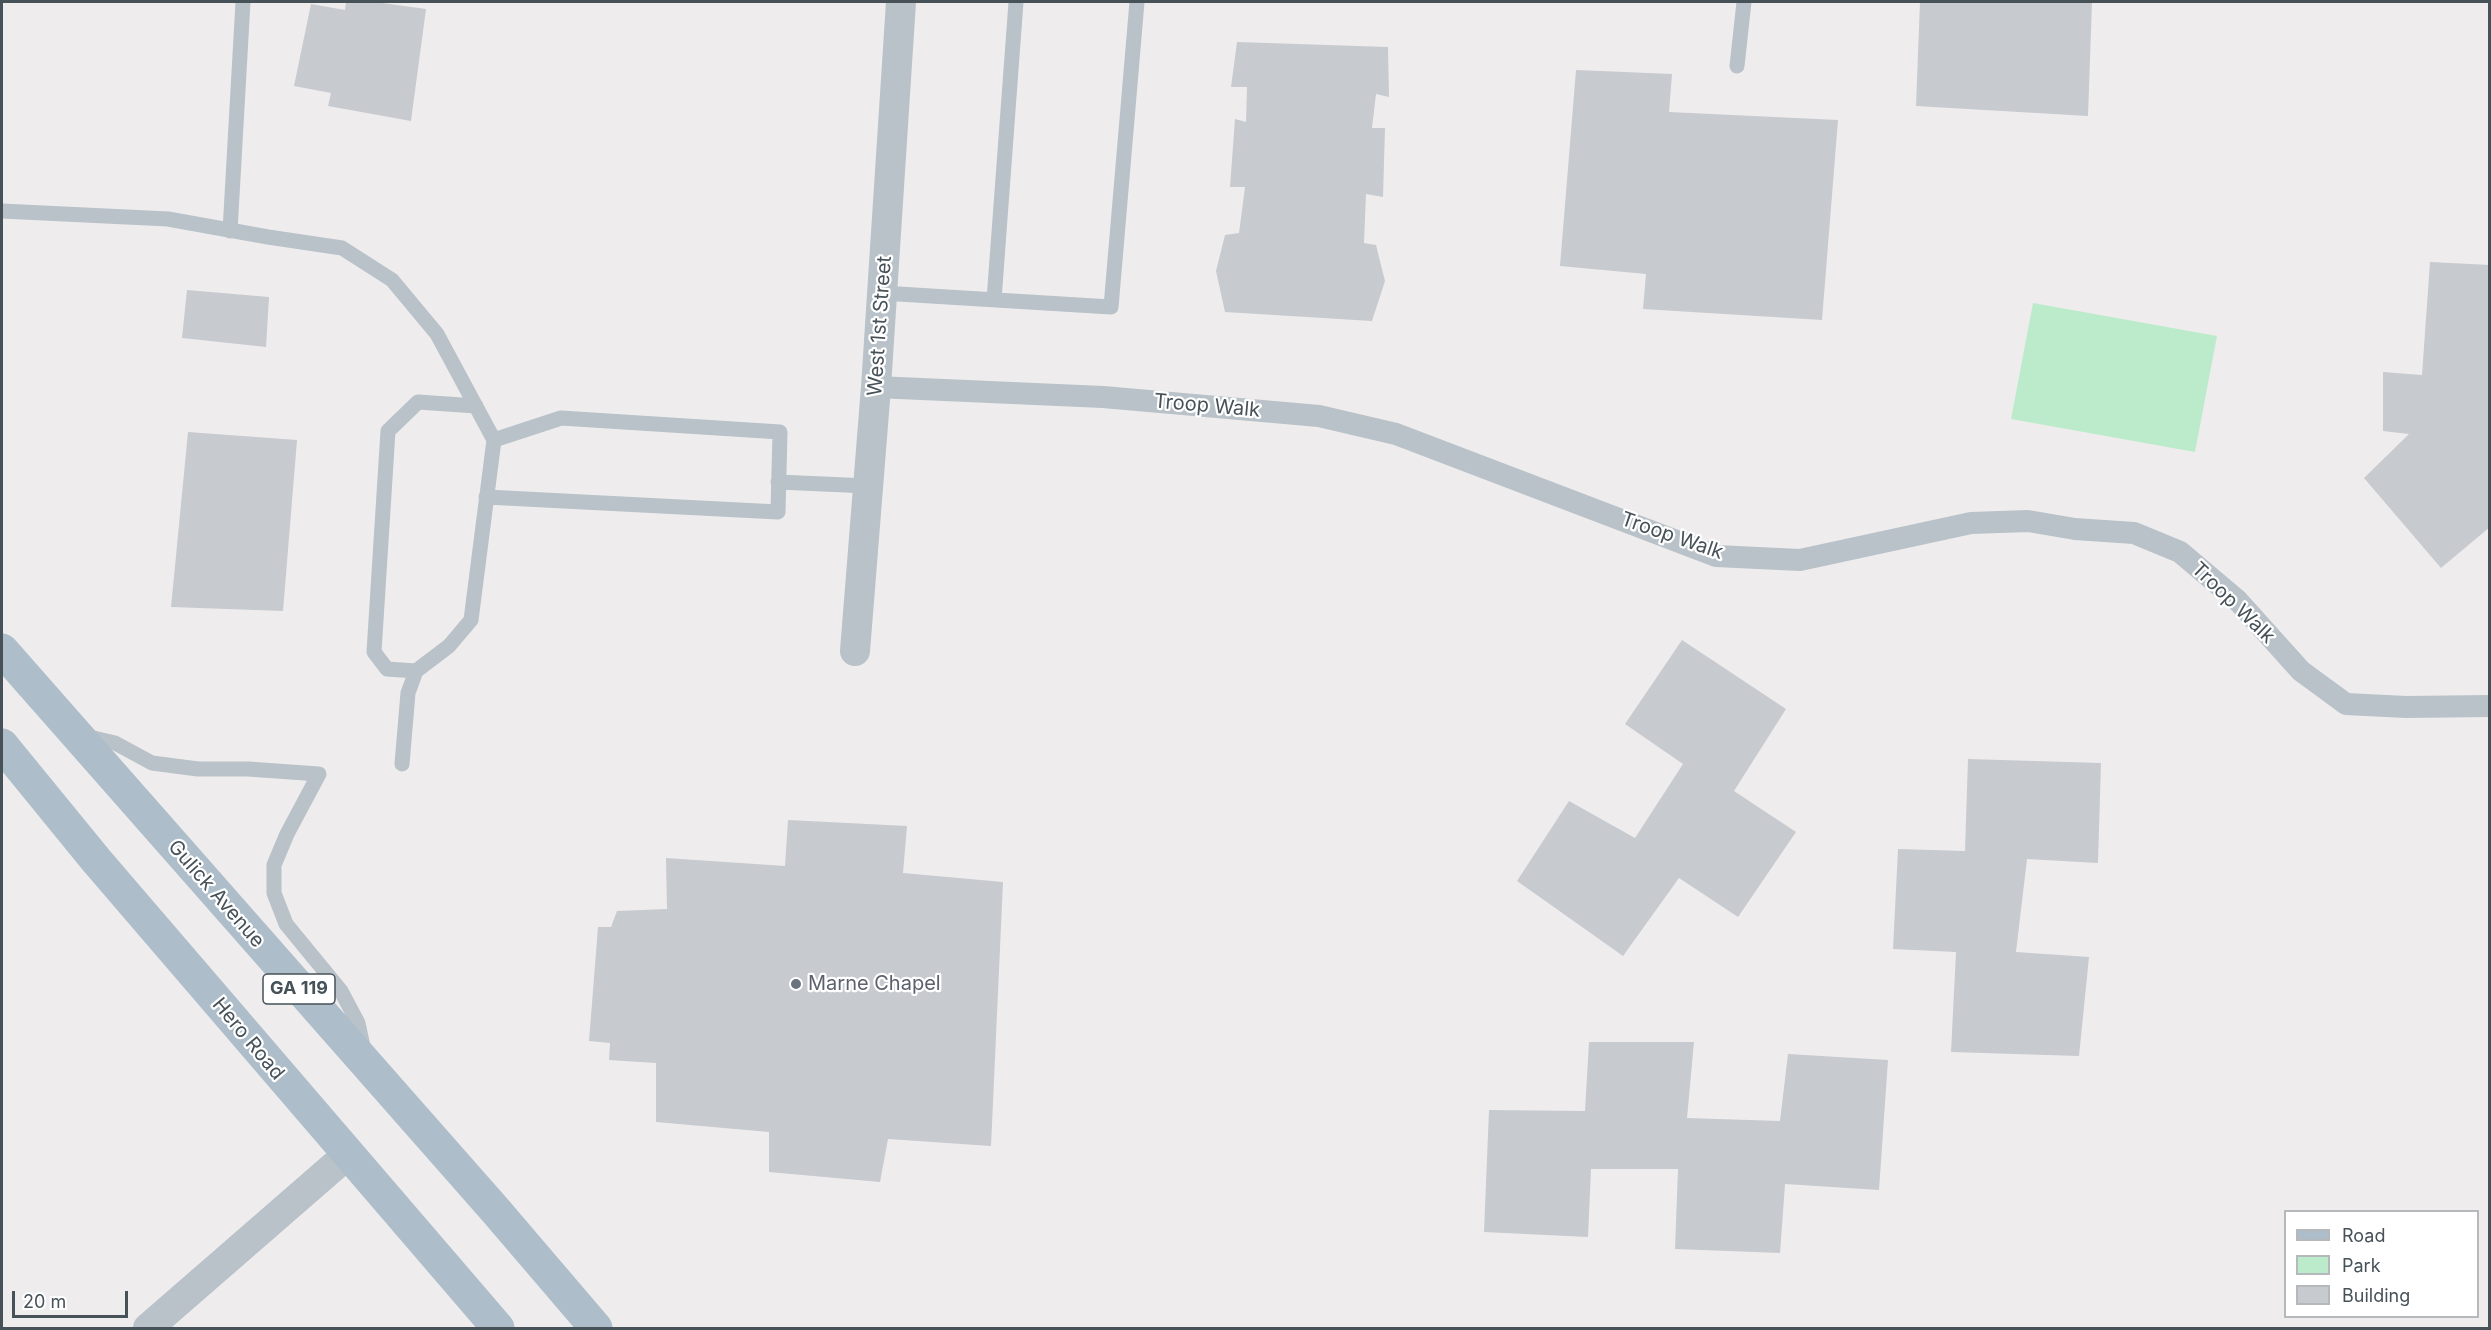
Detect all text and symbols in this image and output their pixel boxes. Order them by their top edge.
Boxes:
street label: West 1st Street [863,255,897,397]
street label: Troop Walk [1153,389,1261,423]
street label: Troop Walk [1618,507,1726,565]
street label: Troop Walk [2186,557,2280,649]
street label: Gulick Avenue [163,835,269,953]
place label: Marne Chapel [808,972,941,996]
road number: GA 119 [263,974,335,1004]
marker: Marne Chapel [789,977,803,991]
street label: Hero Road [207,993,289,1085]
legend [2284,1210,2479,1318]
text: Road [2342,1225,2385,1246]
text: Park [2342,1255,2381,1276]
scale bar [15,1279,130,1317]
text: Building [2342,1285,2410,1306]
text: 20 m [23,1291,66,1312]

